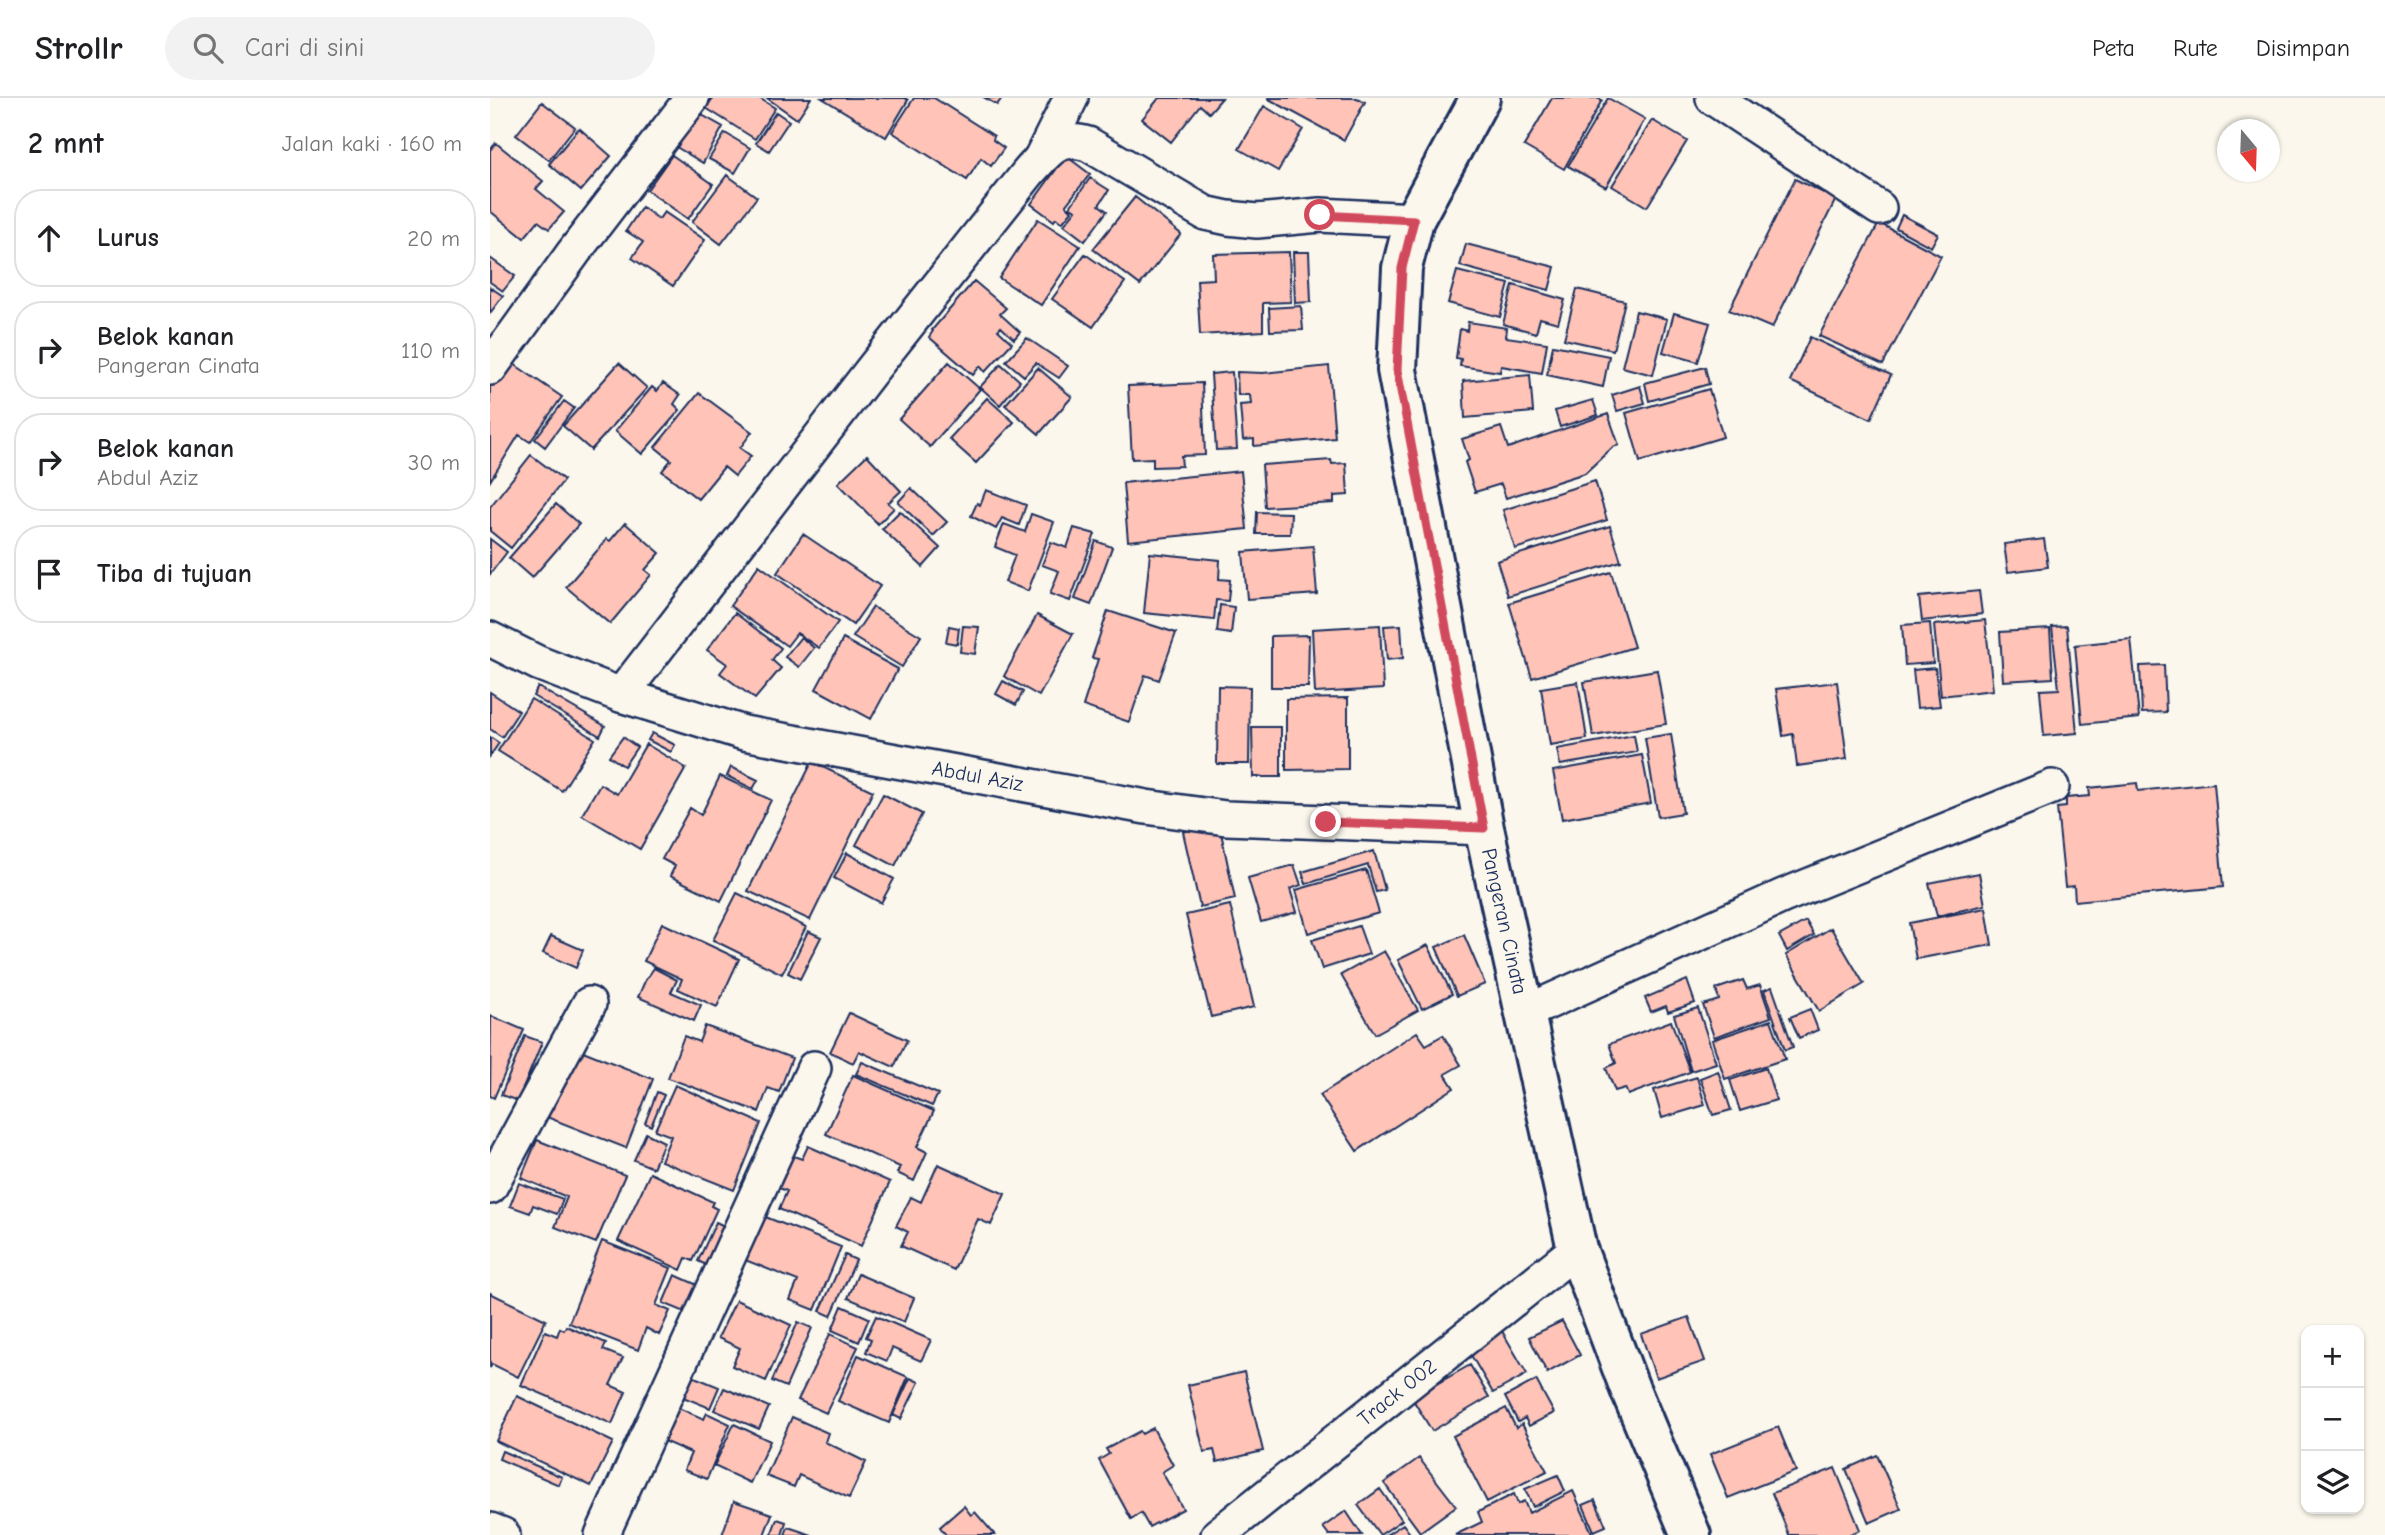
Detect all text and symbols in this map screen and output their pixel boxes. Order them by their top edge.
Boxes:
search box [165,17,655,80]
text: Strollr [35,29,123,67]
icon: search [189,29,227,67]
text: Cari di sini [245,33,364,63]
text: Peta [2092,34,2135,62]
text: Rute [2173,34,2218,62]
text: Disimpan [2256,34,2350,62]
north arrow [2217,119,2280,182]
text: 2 mnt [28,126,104,161]
text: Jalan kaki · 160 m [282,130,462,157]
route start [1304,199,1335,230]
icon: ahead [30,219,68,257]
text: Lurus [97,223,159,253]
text: 20 m [407,225,460,252]
text: Belok kanan [97,322,234,352]
icon: right [30,331,68,369]
text: 110 m [401,337,460,364]
text: Pangeran Cinata [97,352,260,379]
text: Belok kanan [97,434,234,464]
icon: right [30,443,68,481]
text: 30 m [408,449,460,476]
text: Abdul Aziz [97,464,198,491]
icon: arrive [30,555,68,593]
text: Tiba di tujuan [97,559,252,589]
street label: Abdul Aziz [930,756,1025,796]
route end [1310,806,1341,837]
street label: Pangeran Cinata [1477,846,1532,997]
map controls [2301,1325,2364,1514]
button: + [2301,1325,2364,1388]
street label: Track 002 [1353,1354,1441,1431]
button: − [2301,1388,2364,1451]
button: layers [2301,1451,2364,1514]

